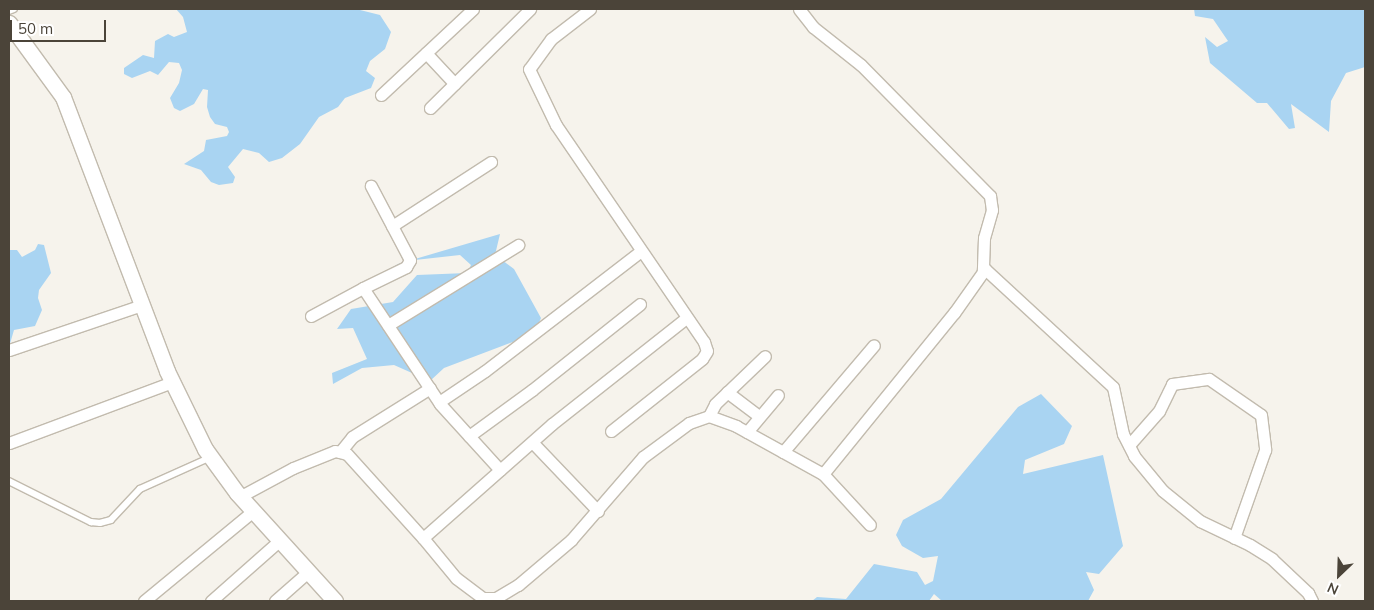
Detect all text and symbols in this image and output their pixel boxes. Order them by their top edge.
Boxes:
scale bar [12,10,109,42]
text: 50 m [18,19,53,38]
north arrow [1314,550,1364,600]
text: N [1324,578,1341,599]

